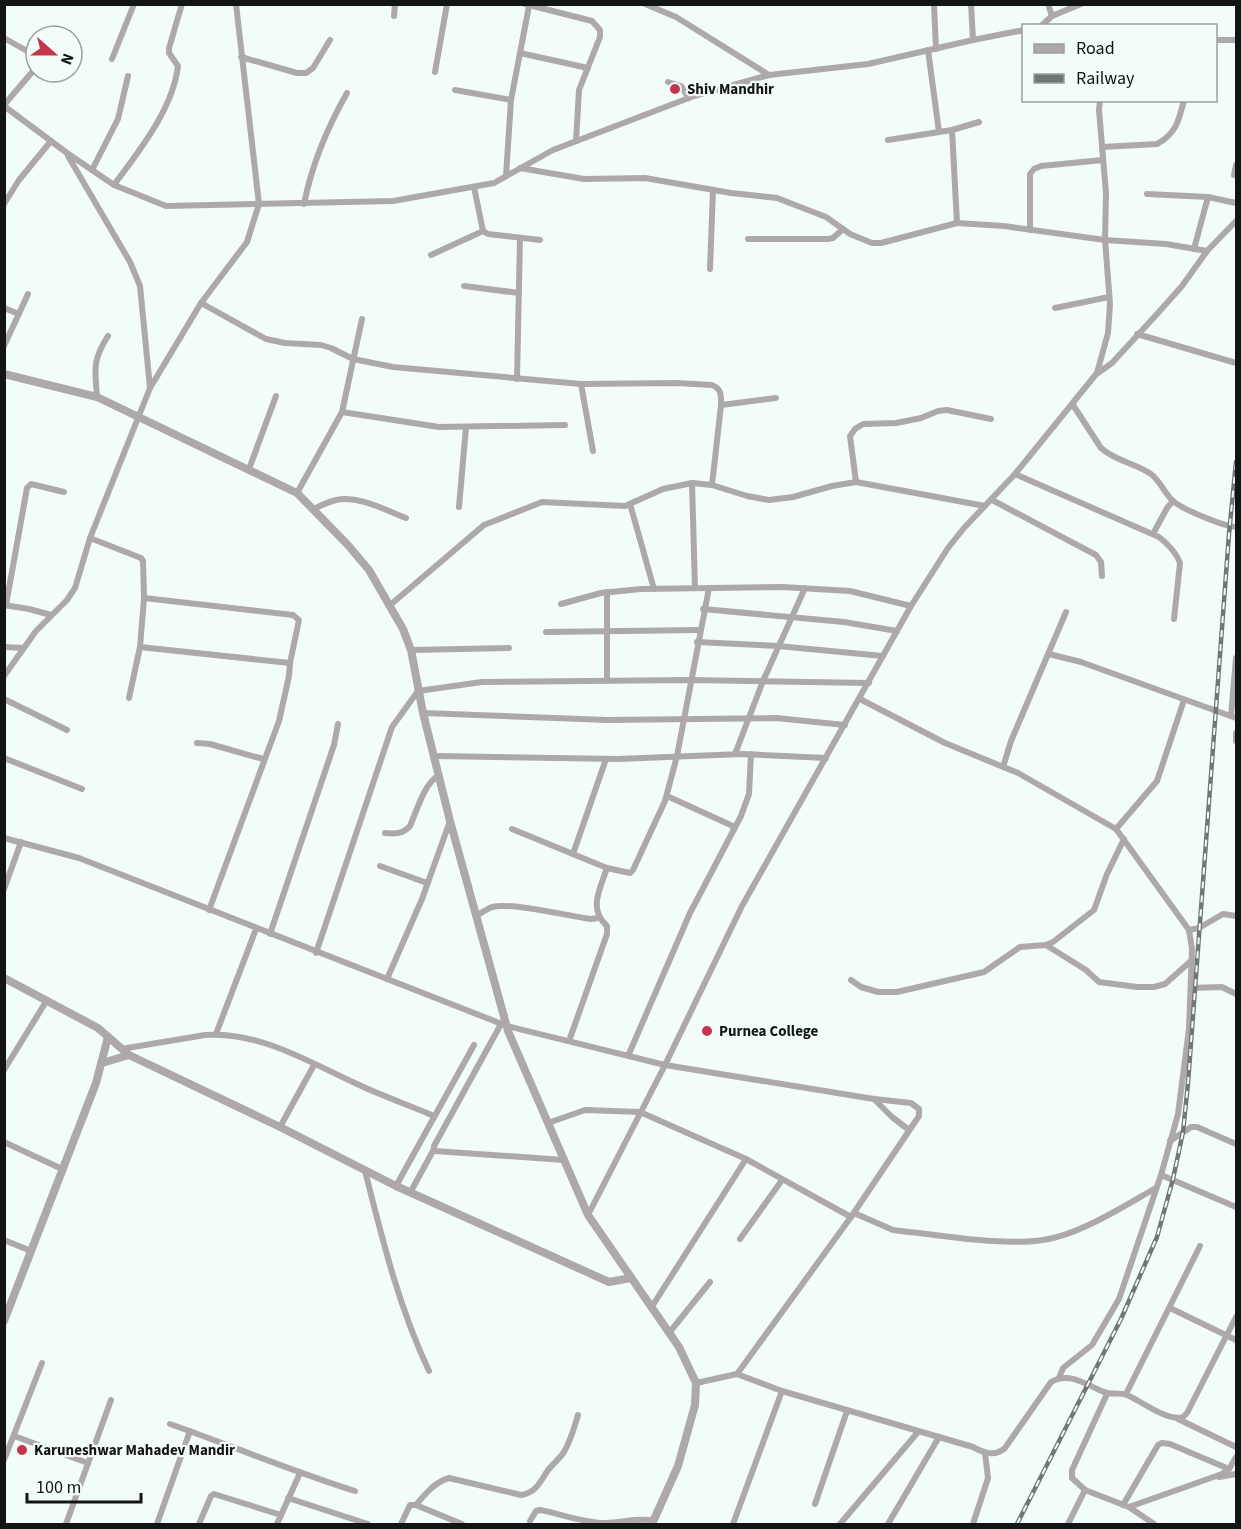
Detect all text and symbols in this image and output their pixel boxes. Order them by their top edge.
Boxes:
north arrow [24,24,84,84]
legend [1022,24,1217,102]
text: Road [1076,36,1115,61]
text: N [55,50,79,68]
text: Railway [1076,66,1135,91]
place label: Shiv Mandhir [687,79,774,100]
marker: Shiv Mandhir [668,82,682,96]
place label: Purnea College [719,1021,819,1042]
marker: Purnea College [700,1024,714,1038]
place label: Karuneshwar Mahadev Mandir [34,1440,235,1461]
marker: Karuneshwar Mahadev Mandir [15,1443,29,1457]
scale bar [27,1466,141,1504]
text: 100 m [36,1475,81,1500]

